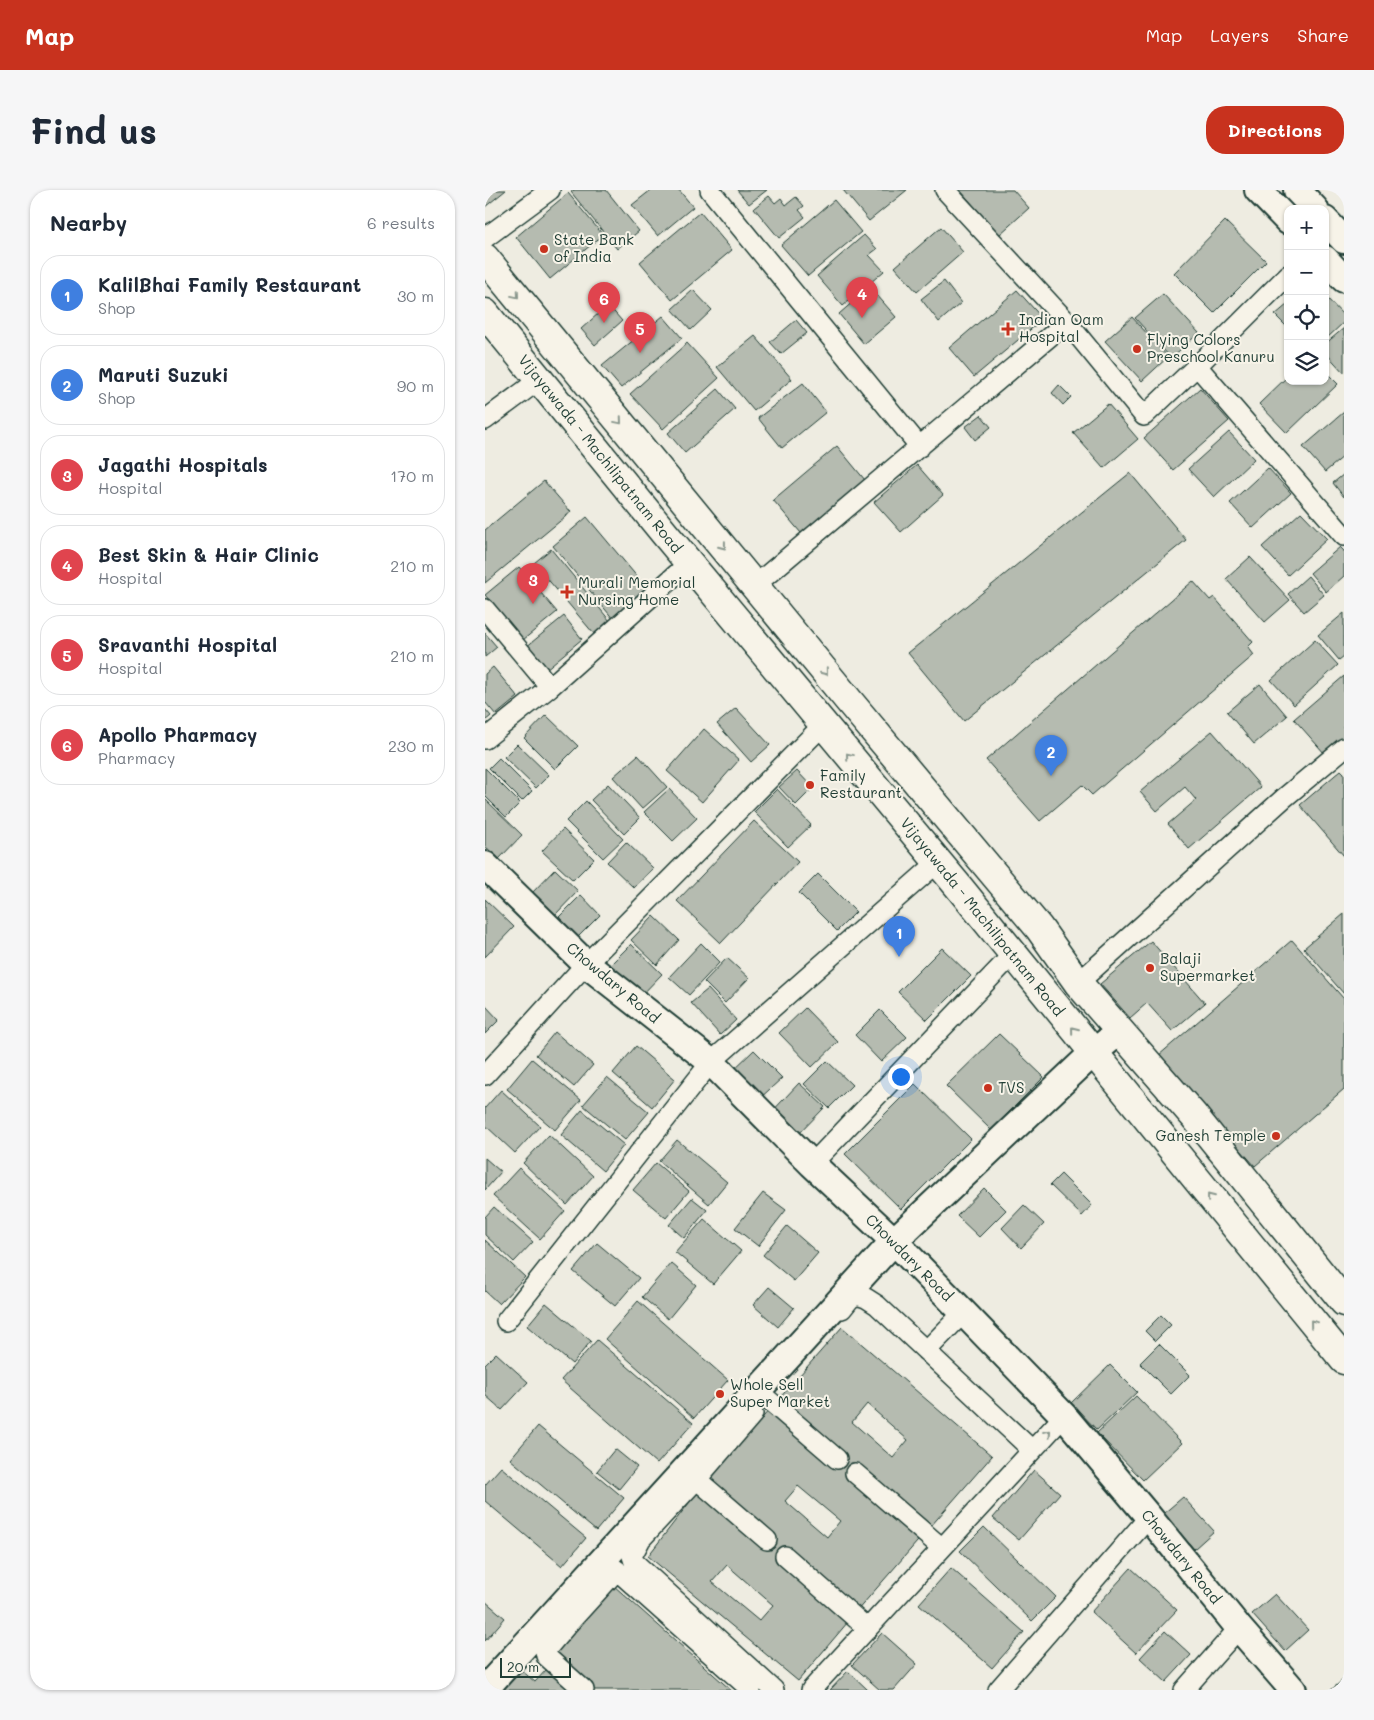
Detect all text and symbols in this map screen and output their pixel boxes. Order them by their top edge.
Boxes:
text: Map [25,20,74,51]
text: Map [1146,23,1182,47]
text: Layers [1210,23,1269,47]
text: Share [1297,23,1349,47]
button: Directions [1206,106,1344,154]
text: Find us [30,107,157,153]
map controls [1284,205,1329,385]
button: + [1284,205,1329,250]
text: Nearby [50,209,127,236]
text: 6 results [367,212,435,233]
place label: State Bank of India [554,229,634,266]
marker: State Bank of India [538,243,550,255]
button: − [1284,250,1329,295]
text: KalilBhai Family Restaurant [98,272,361,297]
pin: 4 [846,277,878,318]
pin: 6 [588,282,620,323]
text: 1 [63,285,71,306]
text: 30 m [397,285,434,306]
one-way arrow [510,290,519,299]
button: locate [1284,295,1329,340]
text: Shop [98,297,135,318]
place label: Indian Oam Hospital [1019,309,1104,346]
pin: 5 [624,312,656,353]
marker: Indian Oam Hospital [1001,322,1015,336]
place label: Flying Colors Preschool Kanuru [1147,329,1275,366]
button: layers [1284,340,1329,385]
marker: Flying Colors Preschool Kanuru [1131,343,1143,355]
street label: Vijayawada - Machilipatnam Road [514,350,687,557]
text: Maruti Suzuki [98,362,229,387]
text: 2 [63,375,71,396]
text: 90 m [397,375,434,396]
text: Shop [98,387,135,408]
one-way arrow [614,415,623,424]
text: Jagathi Hospitals [98,452,268,477]
text: 3 [62,465,72,486]
text: 170 m [390,465,434,486]
text: Hospital [98,477,162,498]
one-way arrow [717,540,725,549]
text: Best Skin & Hair Clinic [98,542,319,567]
text: 4 [62,555,72,576]
text: 210 m [390,555,434,576]
pin: 3 [517,563,549,604]
text: Hospital [98,567,162,588]
place label: Murali Memorial Nursing Home [578,572,696,609]
marker: Murali Memorial Nursing Home [560,585,574,599]
text: Sravanthi Hospital [98,632,277,657]
text: 5 [62,645,72,666]
text: 210 m [390,645,434,666]
text: Hospital [98,657,162,678]
one-way arrow [819,667,828,676]
text: Apollo Pharmacy [98,722,257,747]
text: 6 [62,735,72,756]
text: 230 m [388,735,434,756]
pin: 2 [1035,735,1067,776]
text: Pharmacy [98,747,175,768]
one-way arrow [846,752,855,761]
place label: Family Restaurant [820,765,902,802]
marker: Family Restaurant [804,779,816,791]
street label: Vijayawada - Machilipatnam Road [896,813,1069,1020]
pin: 1 [883,916,915,957]
street label: Chowdary Road [563,937,665,1027]
place label: Balaji Supermarket [1160,948,1255,985]
marker: Balaji Supermarket [1144,962,1156,974]
one-way arrow [1072,1027,1080,1036]
your location [888,1064,914,1090]
place label: TVS [998,1077,1024,1097]
marker: TVS [982,1082,994,1094]
place label: Ganesh Temple [1155,1125,1266,1145]
marker: Ganesh Temple [1270,1130,1282,1142]
one-way arrow [1208,1194,1216,1203]
street label: Chowdary Road [862,1209,958,1305]
one-way arrow [1310,1319,1319,1328]
place label: Whole Sell Super Market [730,1374,830,1411]
marker: Whole Sell Super Market [714,1388,726,1400]
one-way arrow [1042,1429,1051,1438]
street label: Chowdary Road [1137,1505,1226,1608]
scale bar [500,1655,571,1678]
text: 20 m [507,1657,539,1676]

